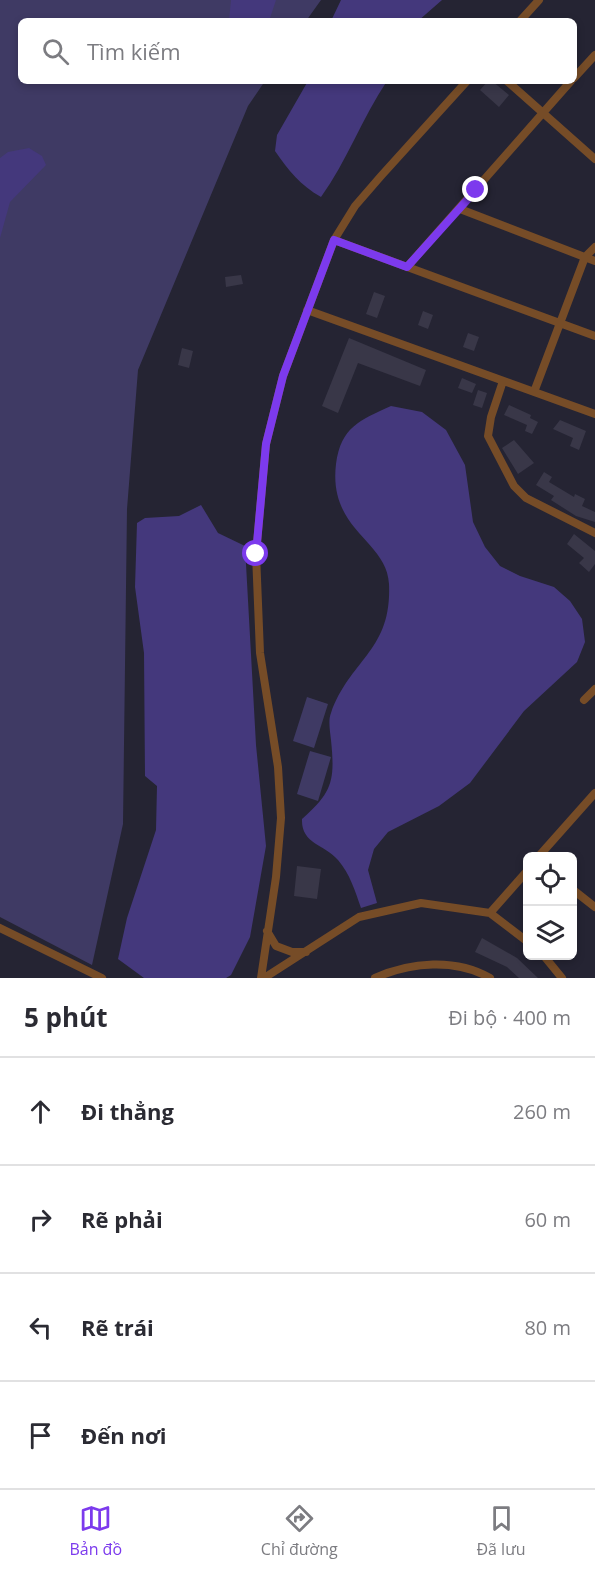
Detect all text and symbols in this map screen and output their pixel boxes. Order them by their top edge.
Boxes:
search box [18,18,577,84]
icon: search [39,35,72,68]
text: Tìm kiếm [87,36,181,66]
route end [462,176,488,202]
route start [242,540,268,566]
map controls [523,852,577,960]
button: locate [523,852,577,906]
button: layers [523,906,577,960]
text: 5 phút [24,999,108,1035]
text: Đi bộ · 400 m [448,1004,571,1031]
icon: ahead [24,1095,57,1128]
text: Đi thẳng [81,1096,174,1126]
text: 260 m [513,1098,571,1125]
icon: right [24,1203,57,1236]
text: Rẽ phải [81,1204,163,1234]
text: 60 m [524,1206,571,1233]
icon: left [24,1311,57,1344]
text: Rẽ trái [81,1312,154,1342]
text: 80 m [524,1314,571,1341]
icon: arrive [24,1419,57,1452]
text: Đến nơi [81,1420,167,1450]
tab: Bản đồ [69,1502,122,1560]
tab: Chỉ đường [261,1502,338,1560]
tab: Đã lưu [476,1502,526,1560]

